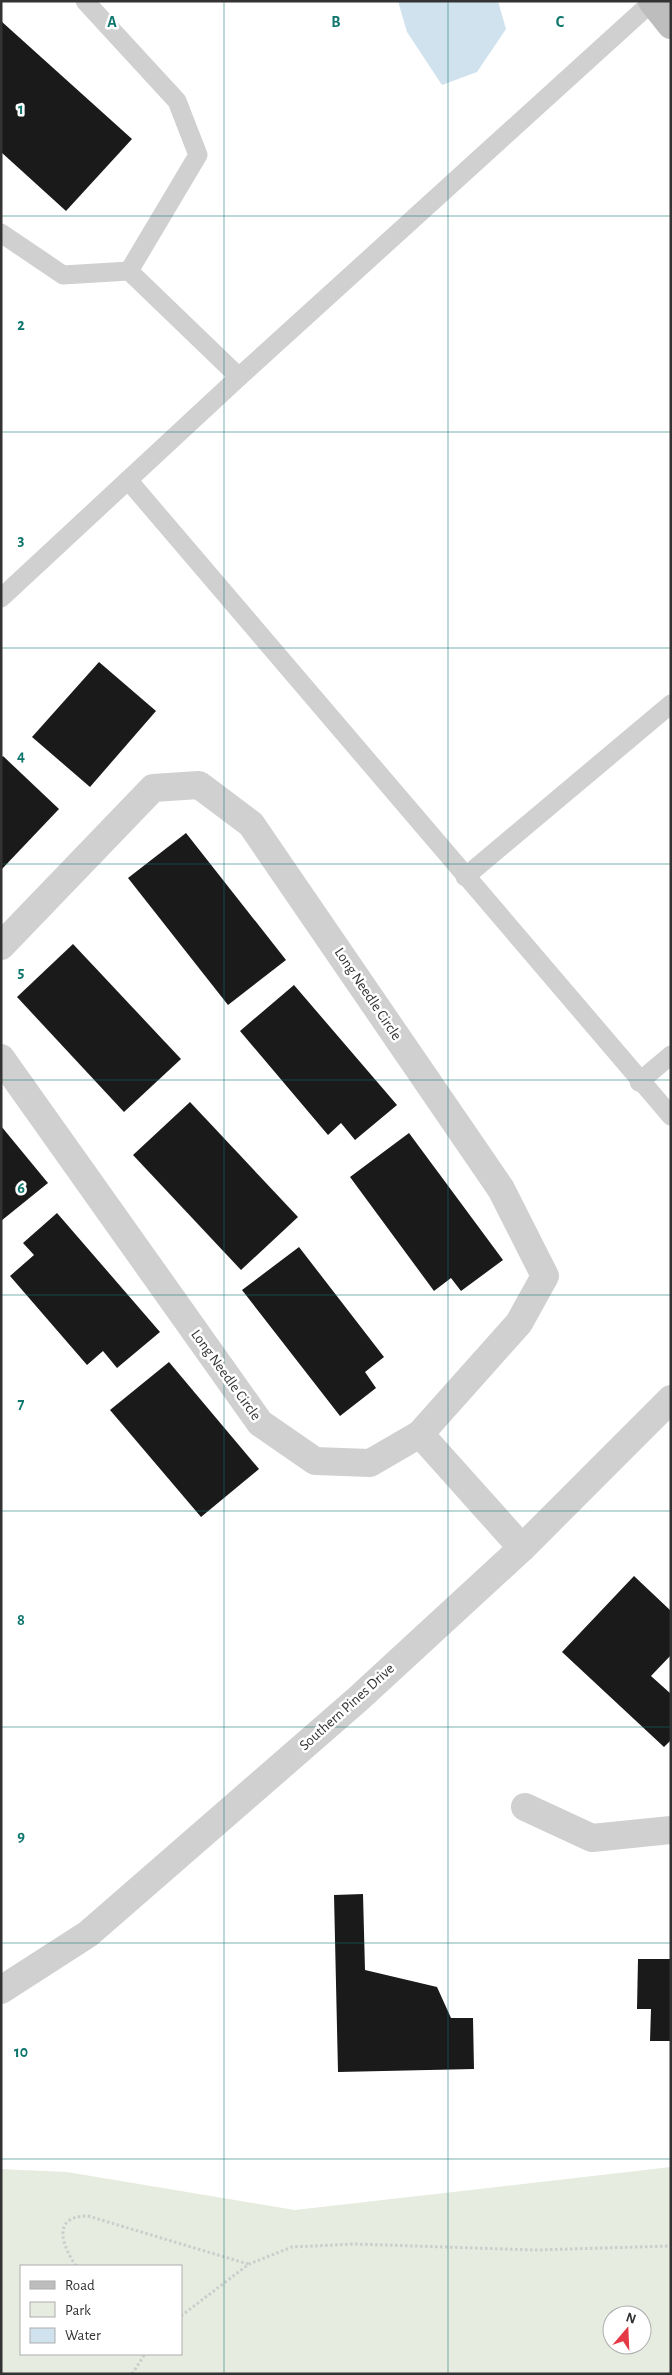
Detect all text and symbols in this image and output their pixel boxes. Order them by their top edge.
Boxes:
text: A [107,14,117,30]
text: B [331,14,341,30]
text: C [556,14,565,30]
text: 1 [18,101,24,117]
text: 2 [17,317,25,333]
text: 3 [18,532,25,548]
text: 4 [17,748,25,764]
street label: Long Needle Circle [332,945,404,1043]
text: 5 [18,964,25,980]
text: 6 [17,1180,25,1196]
street label: Long Needle Circle [188,1327,264,1423]
text: 7 [18,1396,25,1412]
text: 8 [17,1612,25,1628]
street label: Southern Pines Drive [297,1661,397,1753]
text: 9 [17,1828,25,1844]
text: 10 [14,2044,28,2060]
legend [20,2265,182,2355]
text: Road [65,2278,95,2293]
text: Park [65,2303,91,2318]
north arrow [602,2305,652,2355]
text: N [624,2310,638,2327]
text: Water [65,2328,101,2343]

